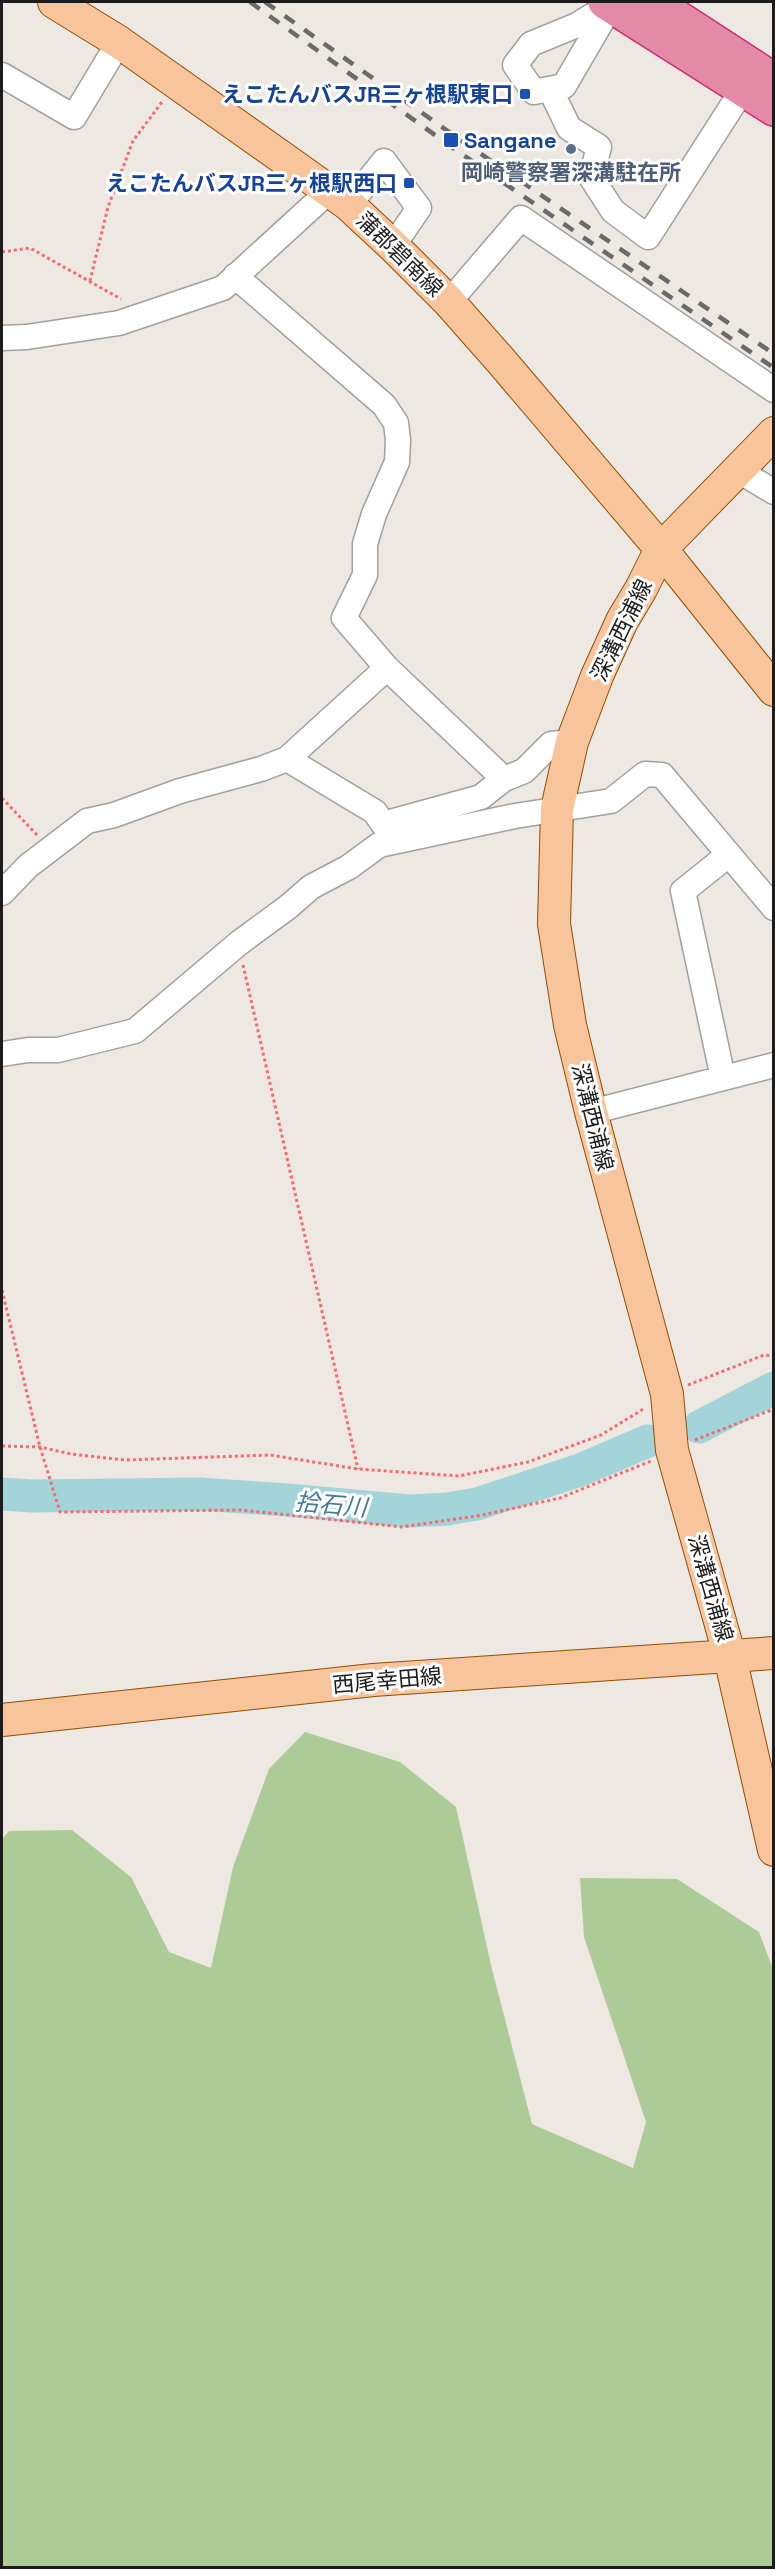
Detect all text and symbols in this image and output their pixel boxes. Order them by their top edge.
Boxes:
place label: えこたんバスJR三ヶ根駅東口 [222,80,513,108]
marker: えこたんバスJR三ヶ根駅東口 [518,87,532,101]
place label: Sangane [464,126,557,154]
marker: Sangane [442,131,460,149]
marker: 岡崎警察署深溝駐在所 [564,142,578,156]
place label: 岡崎警察署深溝駐在所 [461,158,681,186]
place label: えこたんバスJR三ヶ根駅西口 [106,169,397,197]
marker: えこたんバスJR三ヶ根駅西口 [402,176,416,190]
street label: 蒲郡碧南線 [351,206,449,302]
street label: 深溝西浦線 [584,574,658,686]
street label: 深溝西浦線 [566,1060,620,1174]
water label: 拾石川 [294,1486,371,1523]
street label: 深溝西浦線 [682,1531,740,1645]
street label: 西尾幸田線 [331,1661,443,1699]

